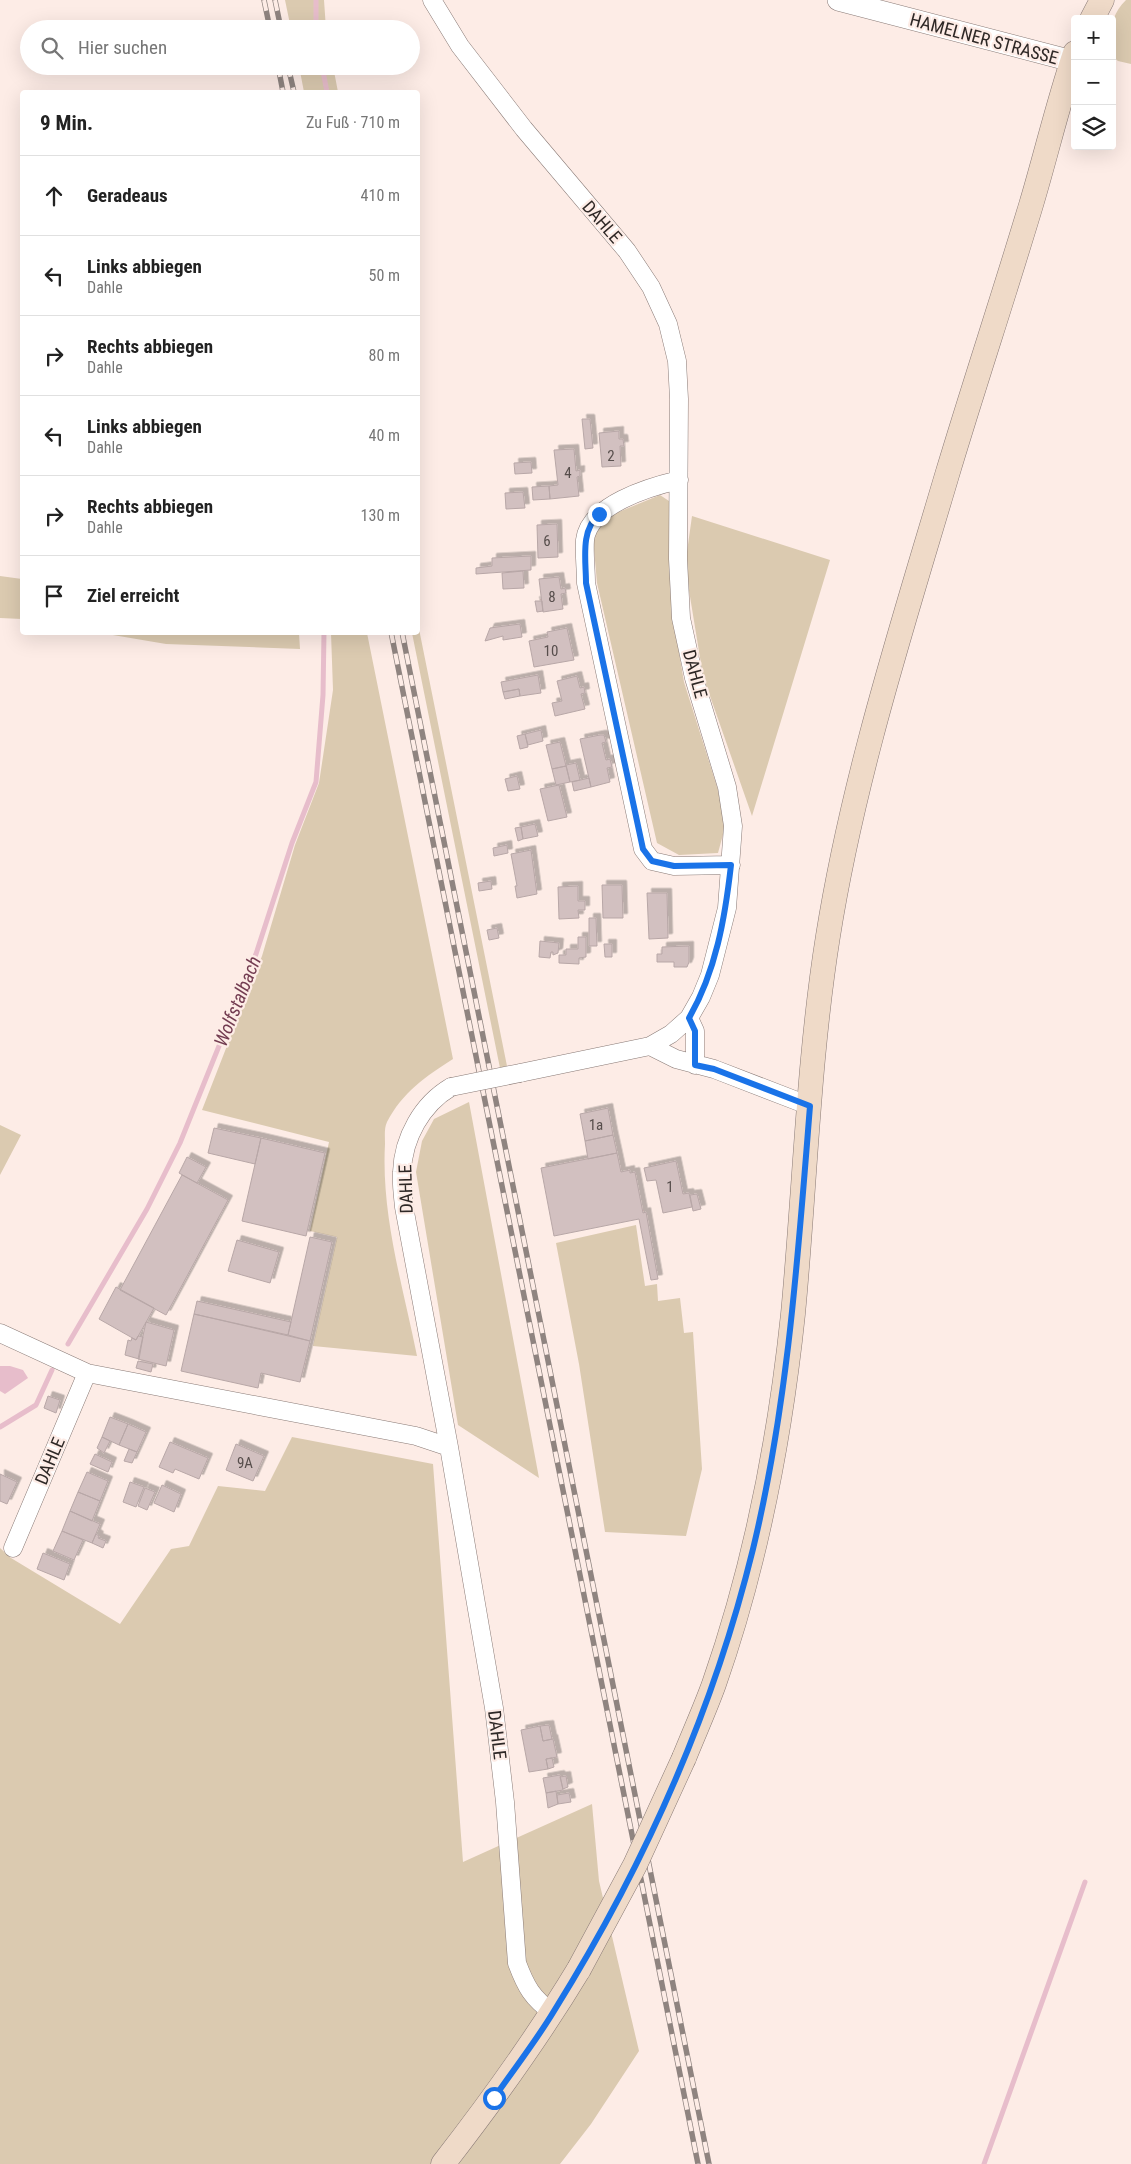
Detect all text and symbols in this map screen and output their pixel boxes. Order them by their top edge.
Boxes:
street label: HAMELNER STRASSE [908,9,1061,68]
map controls [1071,15,1116,150]
button: + [1071,15,1116,60]
search box [20,20,420,75]
icon: search [38,34,66,62]
text: Hier suchen [78,36,167,59]
button: − [1071,60,1116,105]
button: layers [1071,105,1116,150]
text: 9 Min. [40,111,93,135]
text: Zu Fuß · 710 m [306,113,400,132]
icon: ahead [40,182,68,210]
text: Geradeaus [87,184,168,207]
text: 410 m [361,186,400,205]
street label: DAHLE [578,196,626,247]
text: Links abbiegen [87,255,202,278]
icon: left [40,262,68,290]
text: 50 m [368,266,400,285]
text: Dahle [87,278,123,297]
text: Rechts abbiegen [87,335,213,358]
icon: right [40,342,68,370]
text: 80 m [368,346,400,365]
text: Dahle [87,358,123,377]
text: Links abbiegen [87,415,202,438]
icon: left [40,422,68,450]
text: 40 m [368,426,400,445]
text: Dahle [87,438,123,457]
house number: 2 [607,447,615,465]
house number: 4 [564,464,572,482]
text: Rechts abbiegen [87,495,213,518]
icon: right [40,502,68,530]
route end [588,503,611,526]
text: 130 m [361,506,400,525]
text: Dahle [87,518,123,537]
house number: 6 [543,532,551,550]
icon: arrive [40,582,68,610]
text: Ziel erreicht [87,584,179,607]
house number: 8 [548,588,556,606]
house number: 10 [544,642,558,660]
street label: DAHLE [679,647,712,700]
water label: Wolfstalbach [209,953,266,1050]
house number: 1a [589,1116,603,1134]
street label: DAHLE [394,1164,417,1214]
house number: 1 [666,1178,674,1196]
street label: DAHLE [30,1434,69,1488]
house number: 9A [237,1454,253,1472]
street label: DAHLE [484,1709,511,1761]
route start [483,2087,506,2110]

